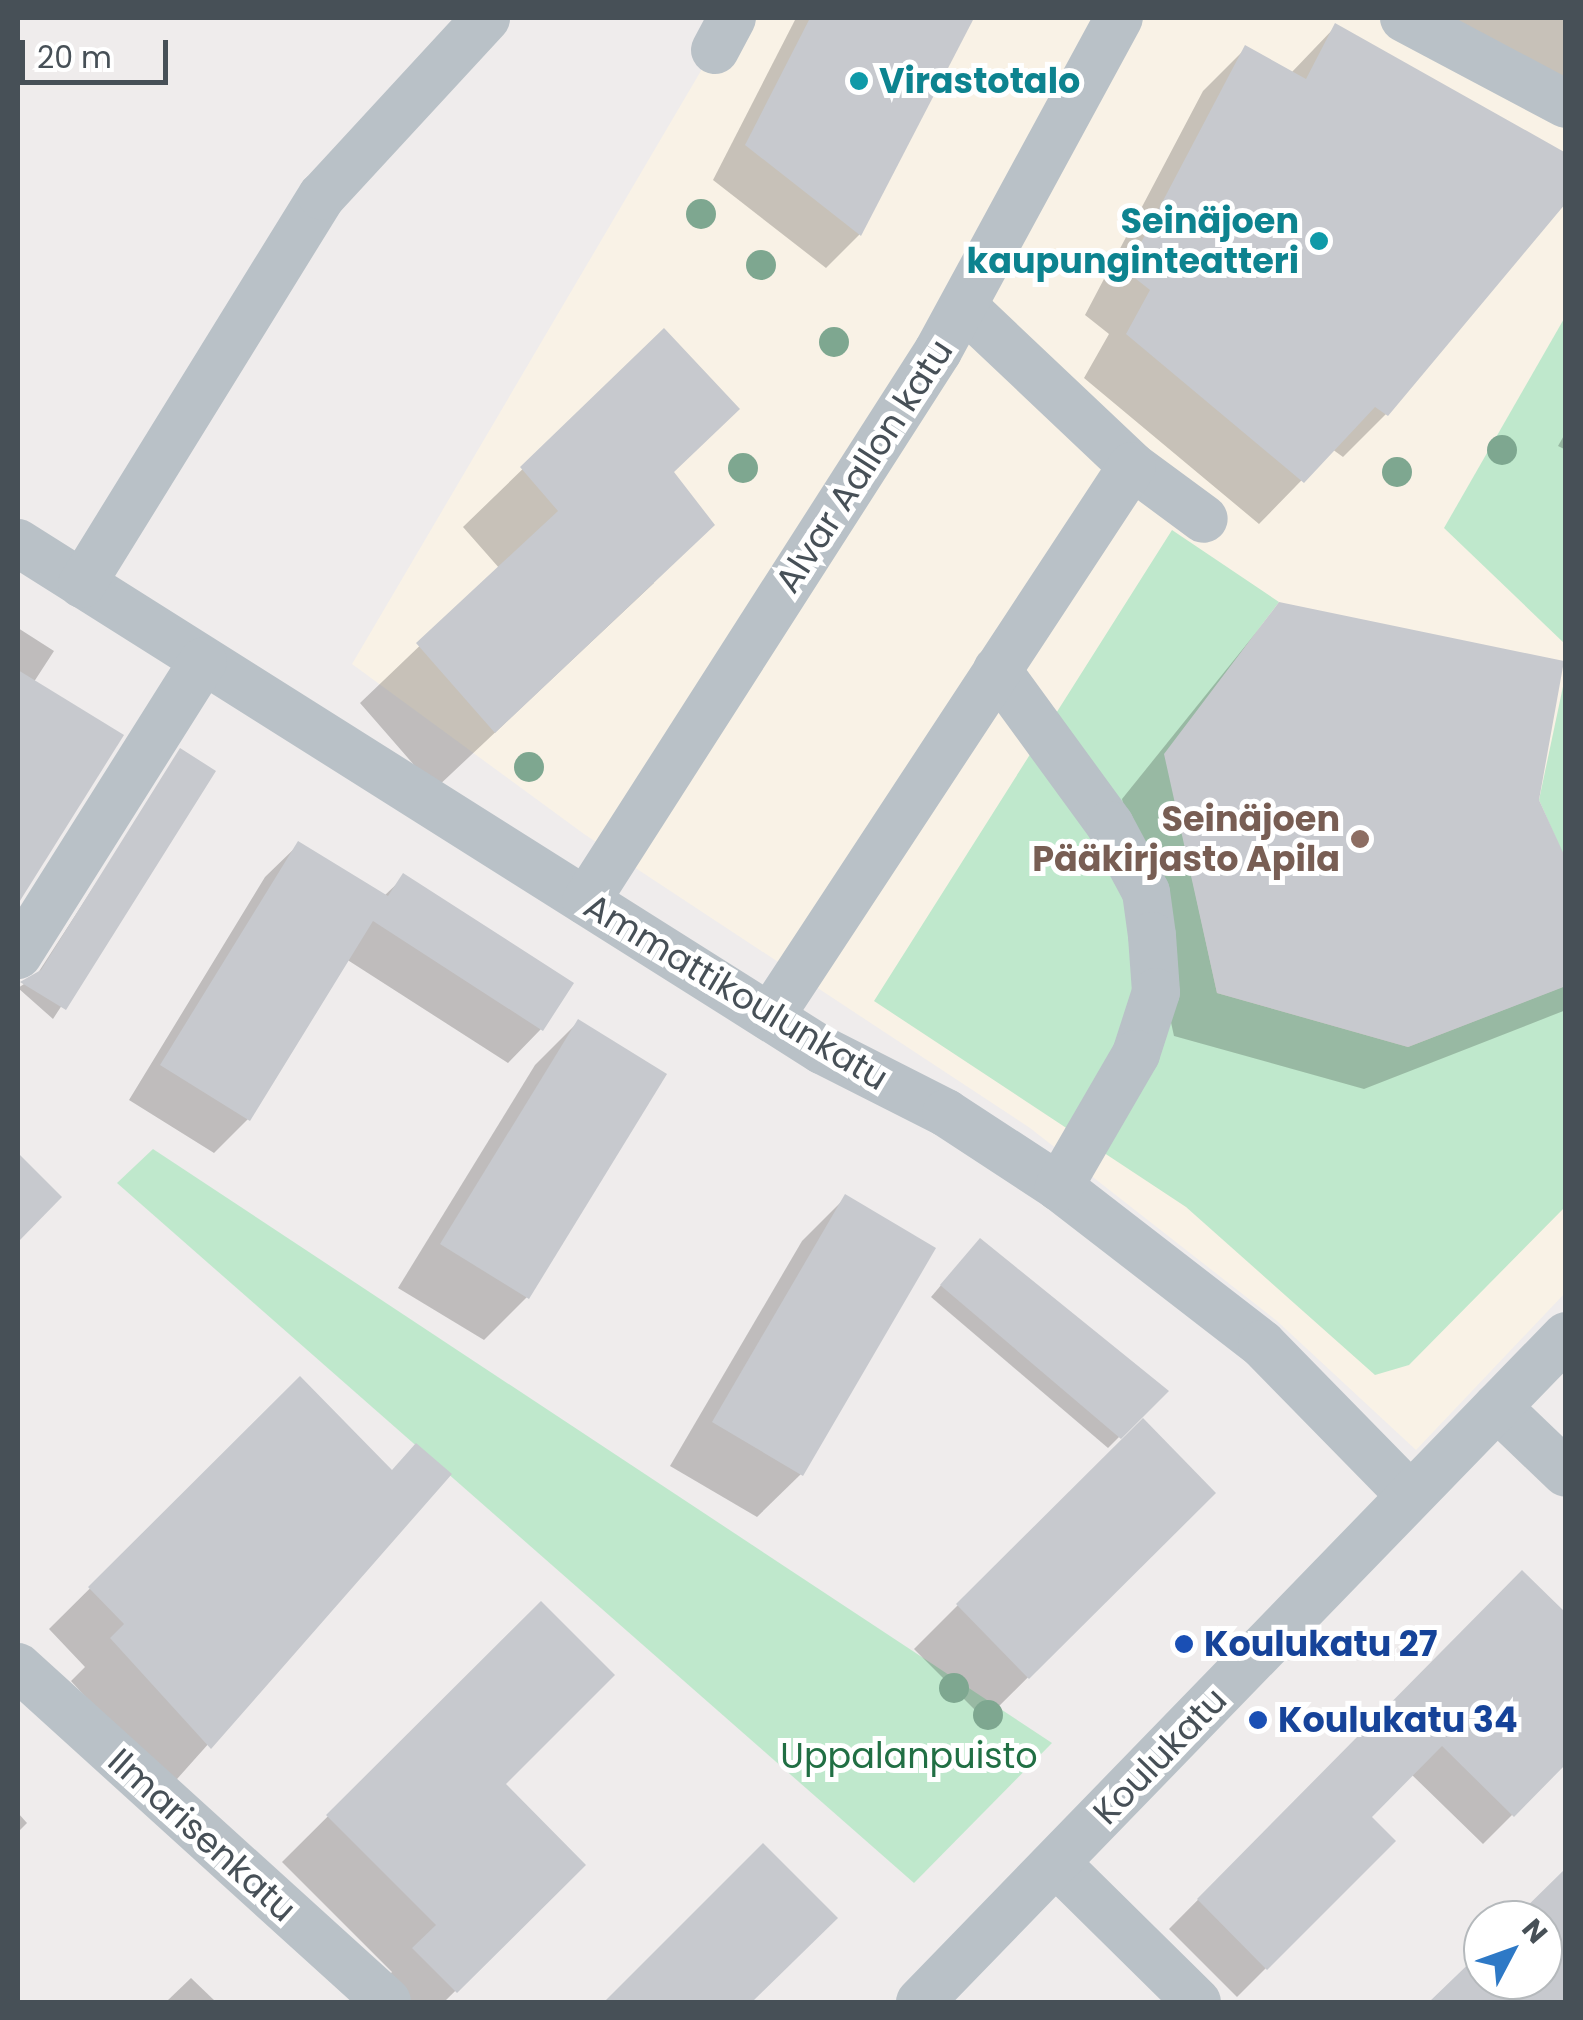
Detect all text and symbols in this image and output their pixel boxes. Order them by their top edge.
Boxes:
scale bar [25,20,172,82]
text: 20 m [37,36,112,79]
place label: Virastotalo [879,60,1080,102]
marker: Virastotalo [848,70,870,92]
place label: Seinäjoen kaupunginteatteri [967,200,1299,282]
marker: Seinäjoen kaupunginteatteri [1308,230,1330,252]
street label: Alvar Aallon katu [767,332,961,600]
place label: Seinäjoen Pääkirjasto Apila [1032,798,1340,880]
marker: Seinäjoen Pääkirjasto Apila [1349,828,1371,850]
street label: Ammattikoulunkatu [577,885,895,1099]
place label: Koulukatu 27 [1204,1623,1438,1665]
marker: Koulukatu 27 [1173,1633,1195,1655]
street label: Koulukatu [1085,1679,1235,1833]
place label: Koulukatu 34 [1278,1699,1518,1741]
marker: Koulukatu 34 [1247,1709,1269,1731]
park label: Uppalanpuisto [780,1735,1038,1777]
street label: Ilmarisenkatu [100,1740,304,1930]
north arrow [1463,1900,1563,2000]
text: N [1513,1911,1556,1952]

